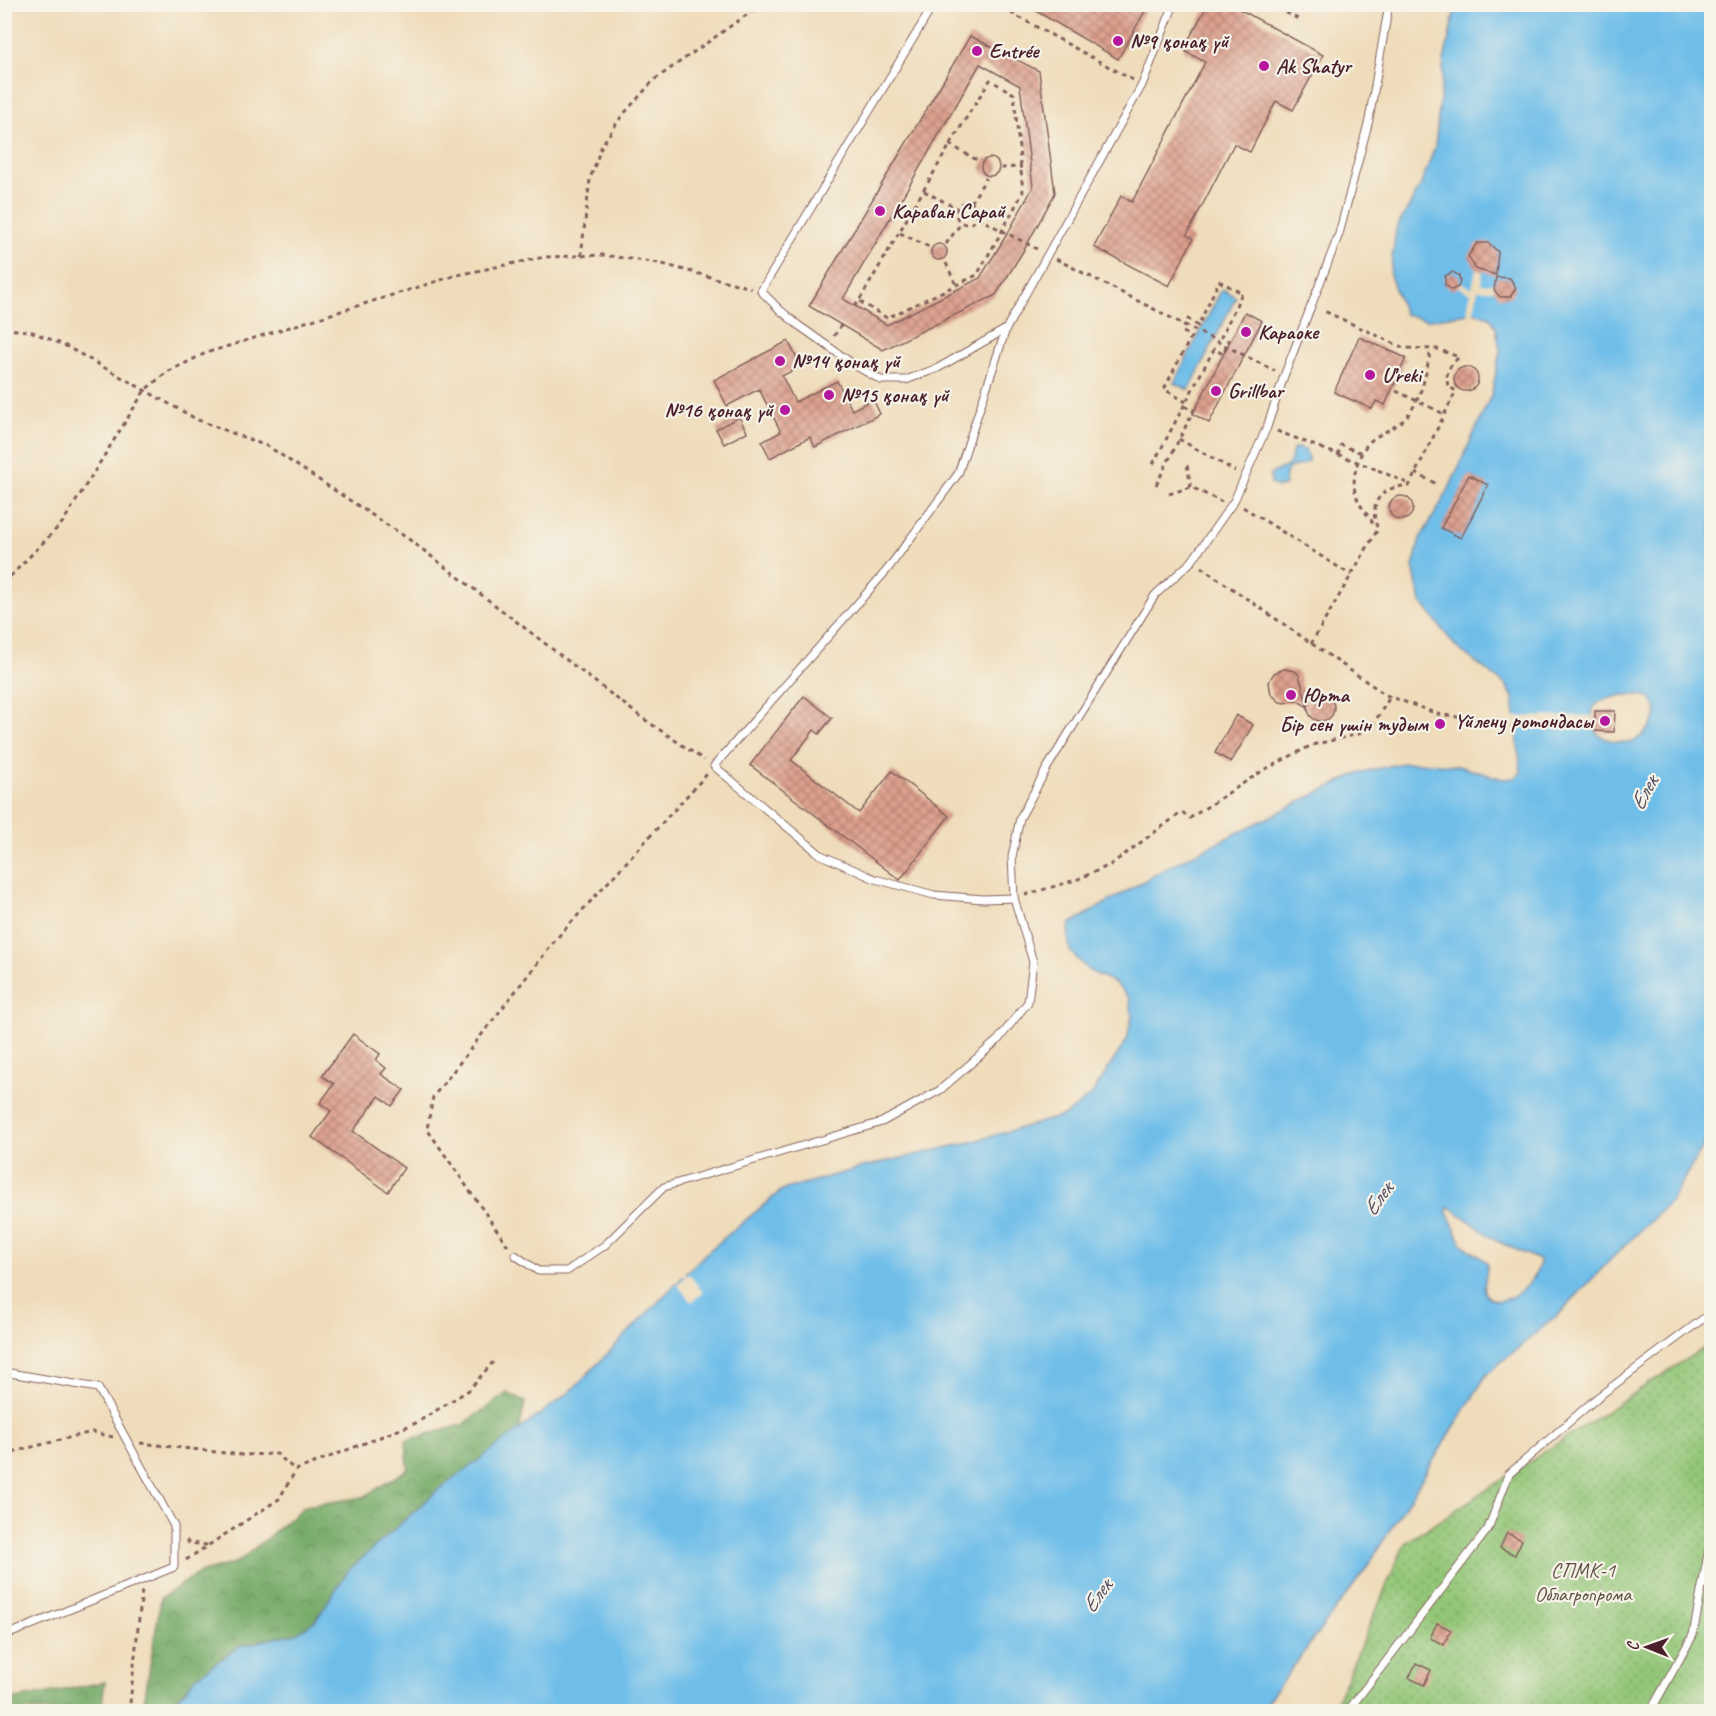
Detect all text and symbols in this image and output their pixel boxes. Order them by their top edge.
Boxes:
place label: №9 қонақ үй [1130,28,1230,54]
marker: №9 қонақ үй [1111,34,1125,48]
place label: Entrée [989,38,1040,64]
marker: Entrée [970,44,984,58]
place label: Ak Shatyr [1276,53,1353,79]
marker: Ak Shatyr [1257,59,1271,73]
place label: Караван Сарай [892,198,1007,224]
marker: Караван Сарай [873,204,887,218]
place label: Караоке [1258,319,1320,345]
marker: Караоке [1239,325,1253,339]
place label: №14 қонақ үй [792,348,902,374]
marker: №14 қонақ үй [773,354,787,368]
place label: U’reki [1382,362,1424,388]
marker: U’reki [1363,368,1377,382]
place label: Grillbar [1228,378,1286,404]
place label: №15 қонақ үй [841,382,951,408]
marker: Grillbar [1209,384,1223,398]
marker: №15 қонақ үй [822,388,836,402]
place label: №16 қонақ үй [665,397,775,423]
marker: №16 қонақ үй [778,403,792,417]
place label: Юрта [1303,682,1351,708]
marker: Юрта [1284,688,1298,702]
place label: Үйлену ротондaсы [1454,708,1595,735]
place label: Бір сен үшін тудым [1280,711,1430,737]
marker: Үйлену ротондaсы [1598,714,1612,728]
marker: Бір сен үшін тудым [1433,717,1447,731]
water label: Елек [1623,767,1666,815]
water label: Елек [1356,1173,1402,1221]
park label: СПМК-1 Облагропрома [1535,1557,1633,1607]
water label: Елек [1075,1570,1121,1618]
north arrow [1617,1617,1677,1677]
text: С [1623,1641,1643,1651]

